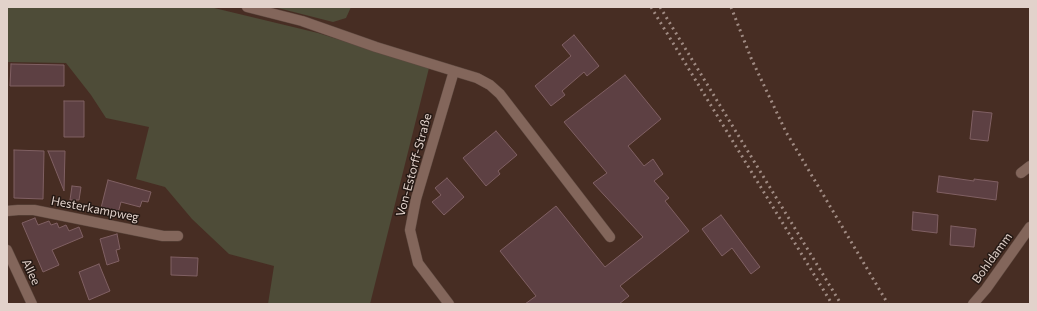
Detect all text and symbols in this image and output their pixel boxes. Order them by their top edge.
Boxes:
street label: Von-Estorff-Straße [393,112,435,218]
street label: Hesterkampweg [50,193,140,225]
street label: Bohldamm [969,230,1015,286]
street label: Allee [19,257,43,287]

